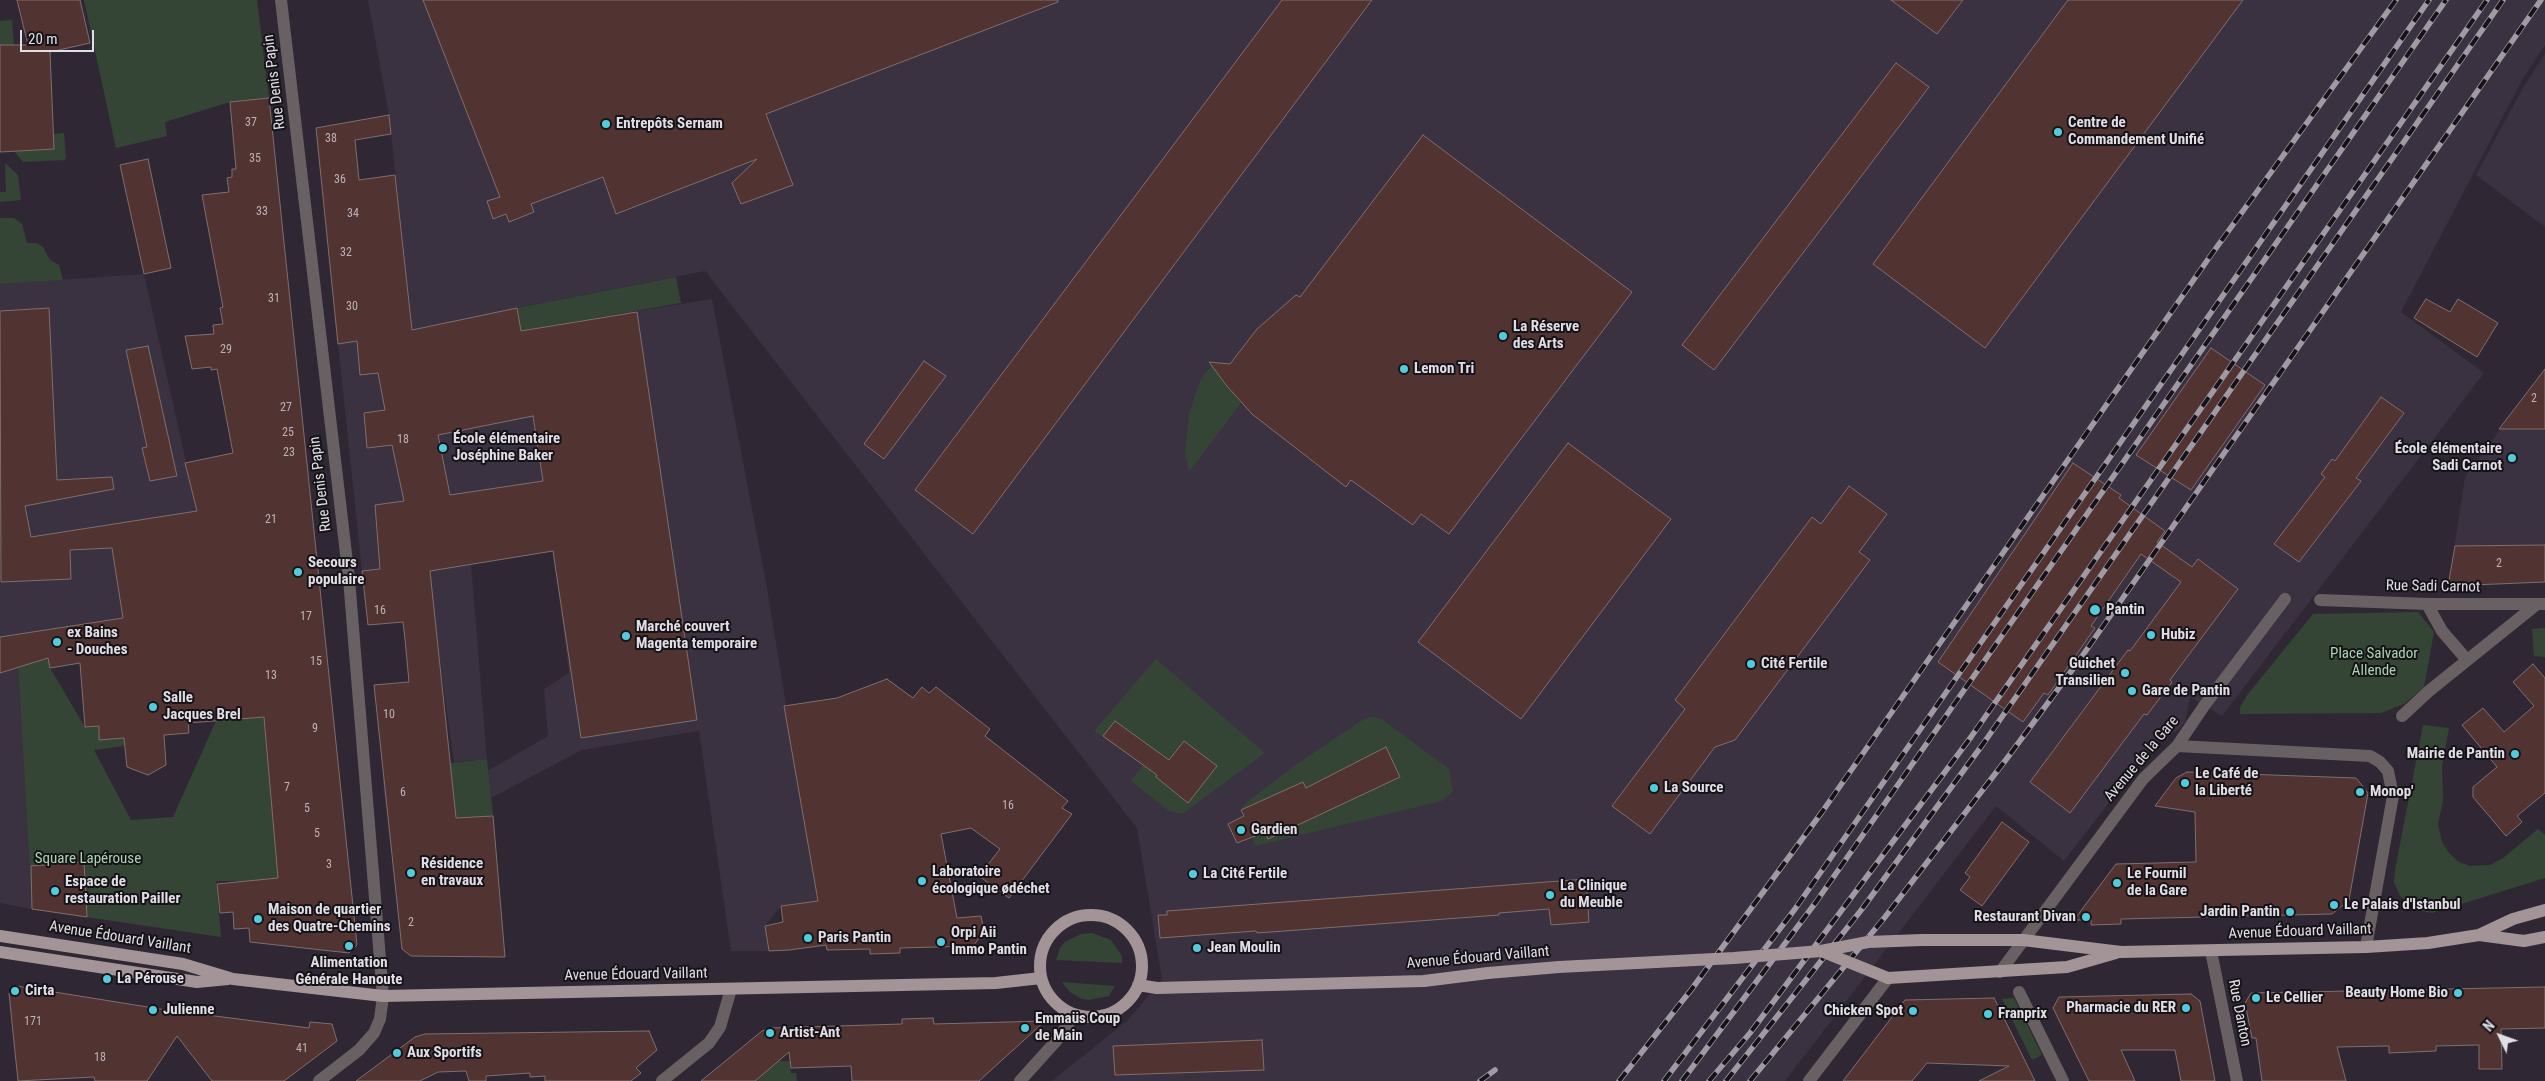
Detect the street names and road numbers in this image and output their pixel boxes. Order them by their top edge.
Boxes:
street label: Rue Denis Papin [260,33,290,131]
street label: Rue Denis Papin [306,435,336,533]
street label: Rue Sadi Carnot [2386,577,2480,597]
street label: Avenue de la Gare [2101,713,2183,805]
street label: Avenue Édouard Vaillant [48,918,192,958]
street label: Avenue Édouard Vaillant [2228,921,2372,943]
street label: Avenue Édouard Vaillant [1406,943,1550,973]
street label: Avenue Édouard Vaillant [564,965,708,985]
street label: Rue Danton [2224,978,2254,1048]

